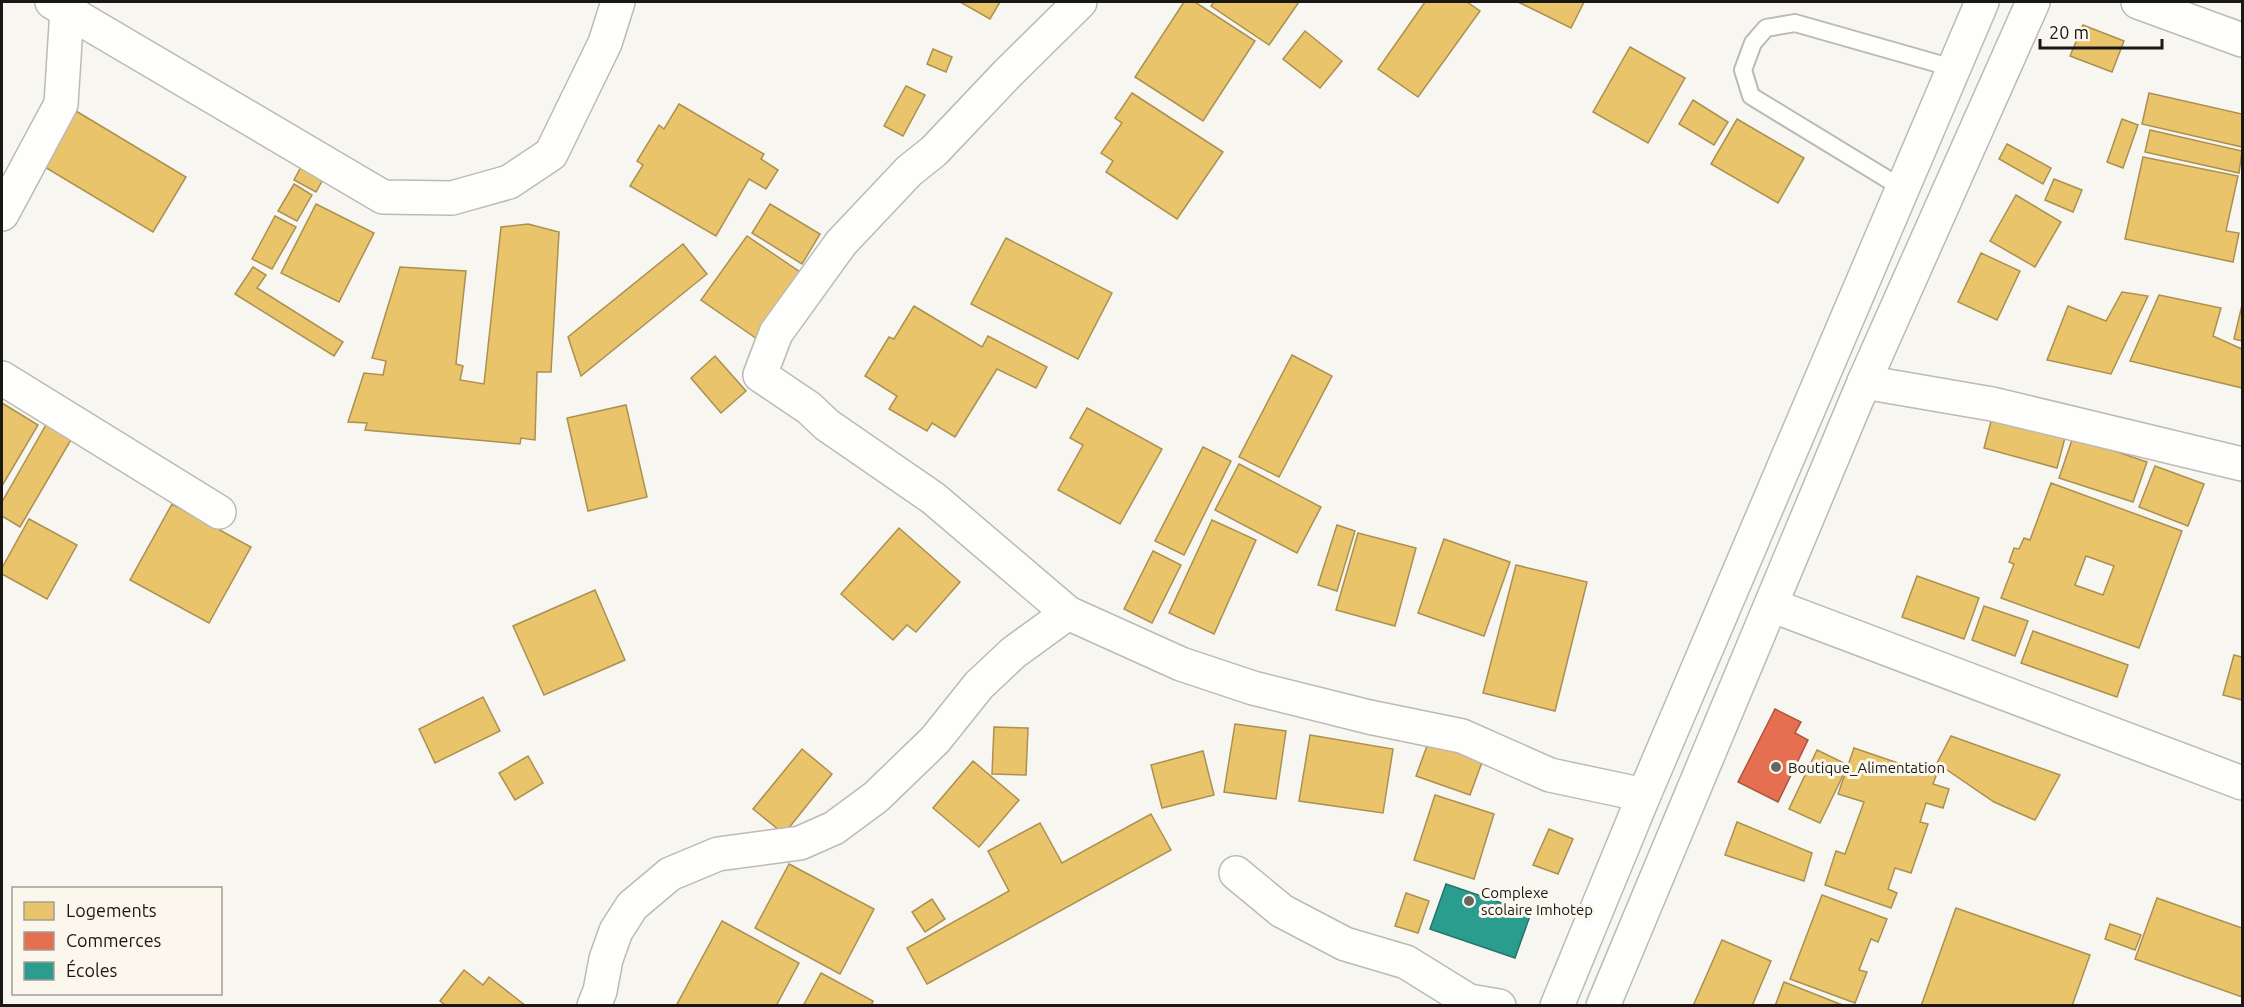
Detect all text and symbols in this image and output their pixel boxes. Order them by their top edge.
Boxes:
scale bar [2040,12,2162,50]
text: 20 m [2049,22,2089,42]
place label: Boutique_Alimentation [1788,759,1945,776]
marker: Boutique_Alimentation [1769,760,1783,774]
place label: Complexe scolaire Imhotep [1481,884,1593,918]
legend [12,887,222,995]
marker: Complexe scolaire Imhotep [1462,894,1476,908]
text: Logements [66,900,157,920]
text: Commerces [66,930,162,950]
text: Écoles [66,959,118,980]

